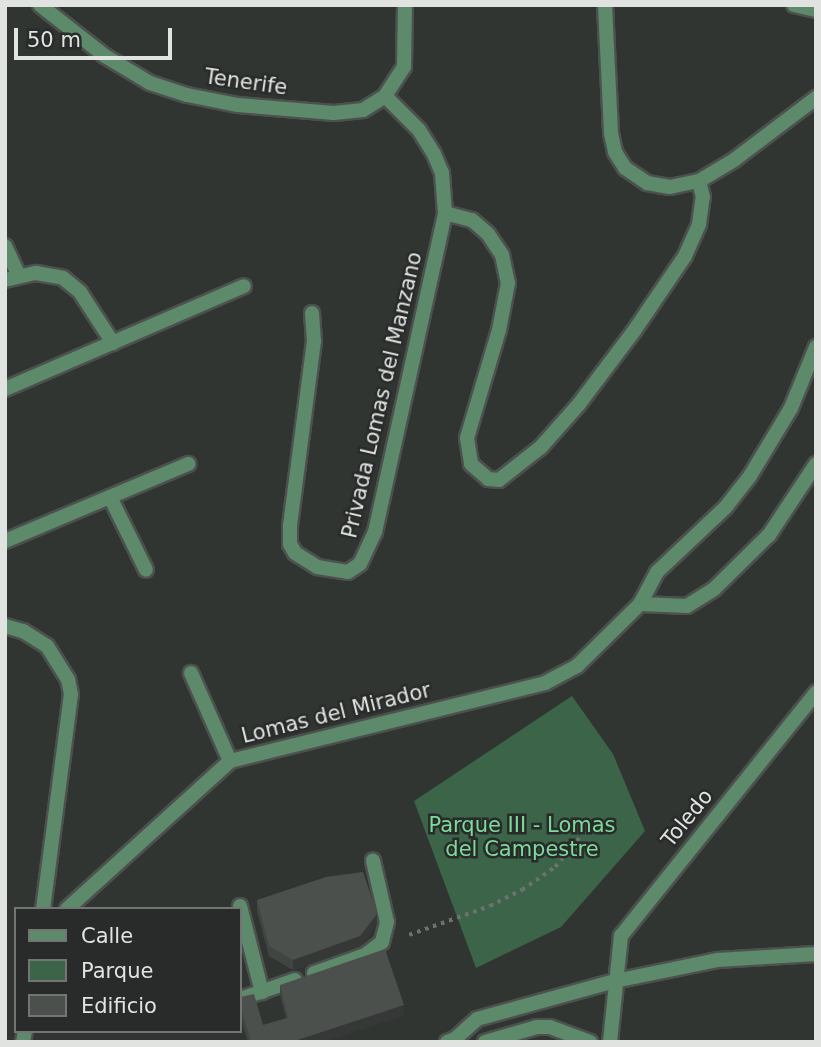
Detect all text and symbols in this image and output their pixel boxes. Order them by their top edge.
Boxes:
scale bar [18,14,175,58]
text: 50 m [27,28,81,52]
street label: Tenerife [203,64,289,100]
street label: Privada Lomas del Manzano [337,249,427,541]
street label: Lomas del Mirador [239,677,433,749]
street label: Toledo [656,784,718,852]
park label: Parque III - Lomas del Campestre [428,812,616,862]
legend [14,907,242,1033]
text: Calle [81,924,133,948]
text: Parque [81,959,153,983]
text: Edificio [81,994,157,1018]

